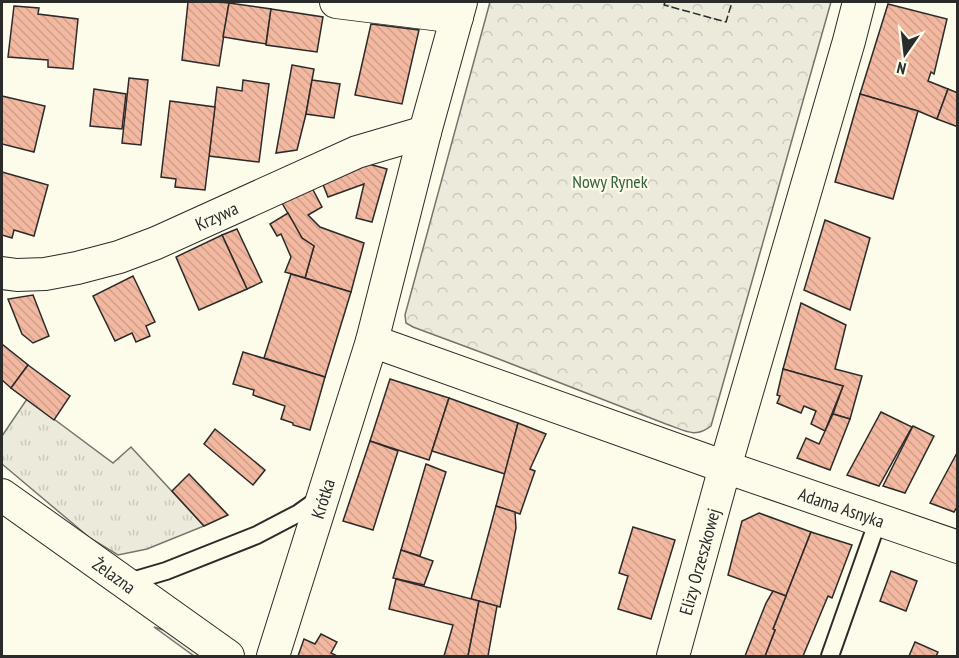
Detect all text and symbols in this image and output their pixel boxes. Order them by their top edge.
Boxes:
north arrow [875,24,935,84]
text: N [895,58,908,79]
park label: Nowy Rynek [572,170,648,193]
street label: Krzywa [191,196,241,235]
street label: Krótka [305,476,339,521]
street label: Adama Asnyka [796,482,887,532]
street label: Elizy Orzeszkowej [673,506,725,617]
street label: Żelazna [88,552,140,598]

